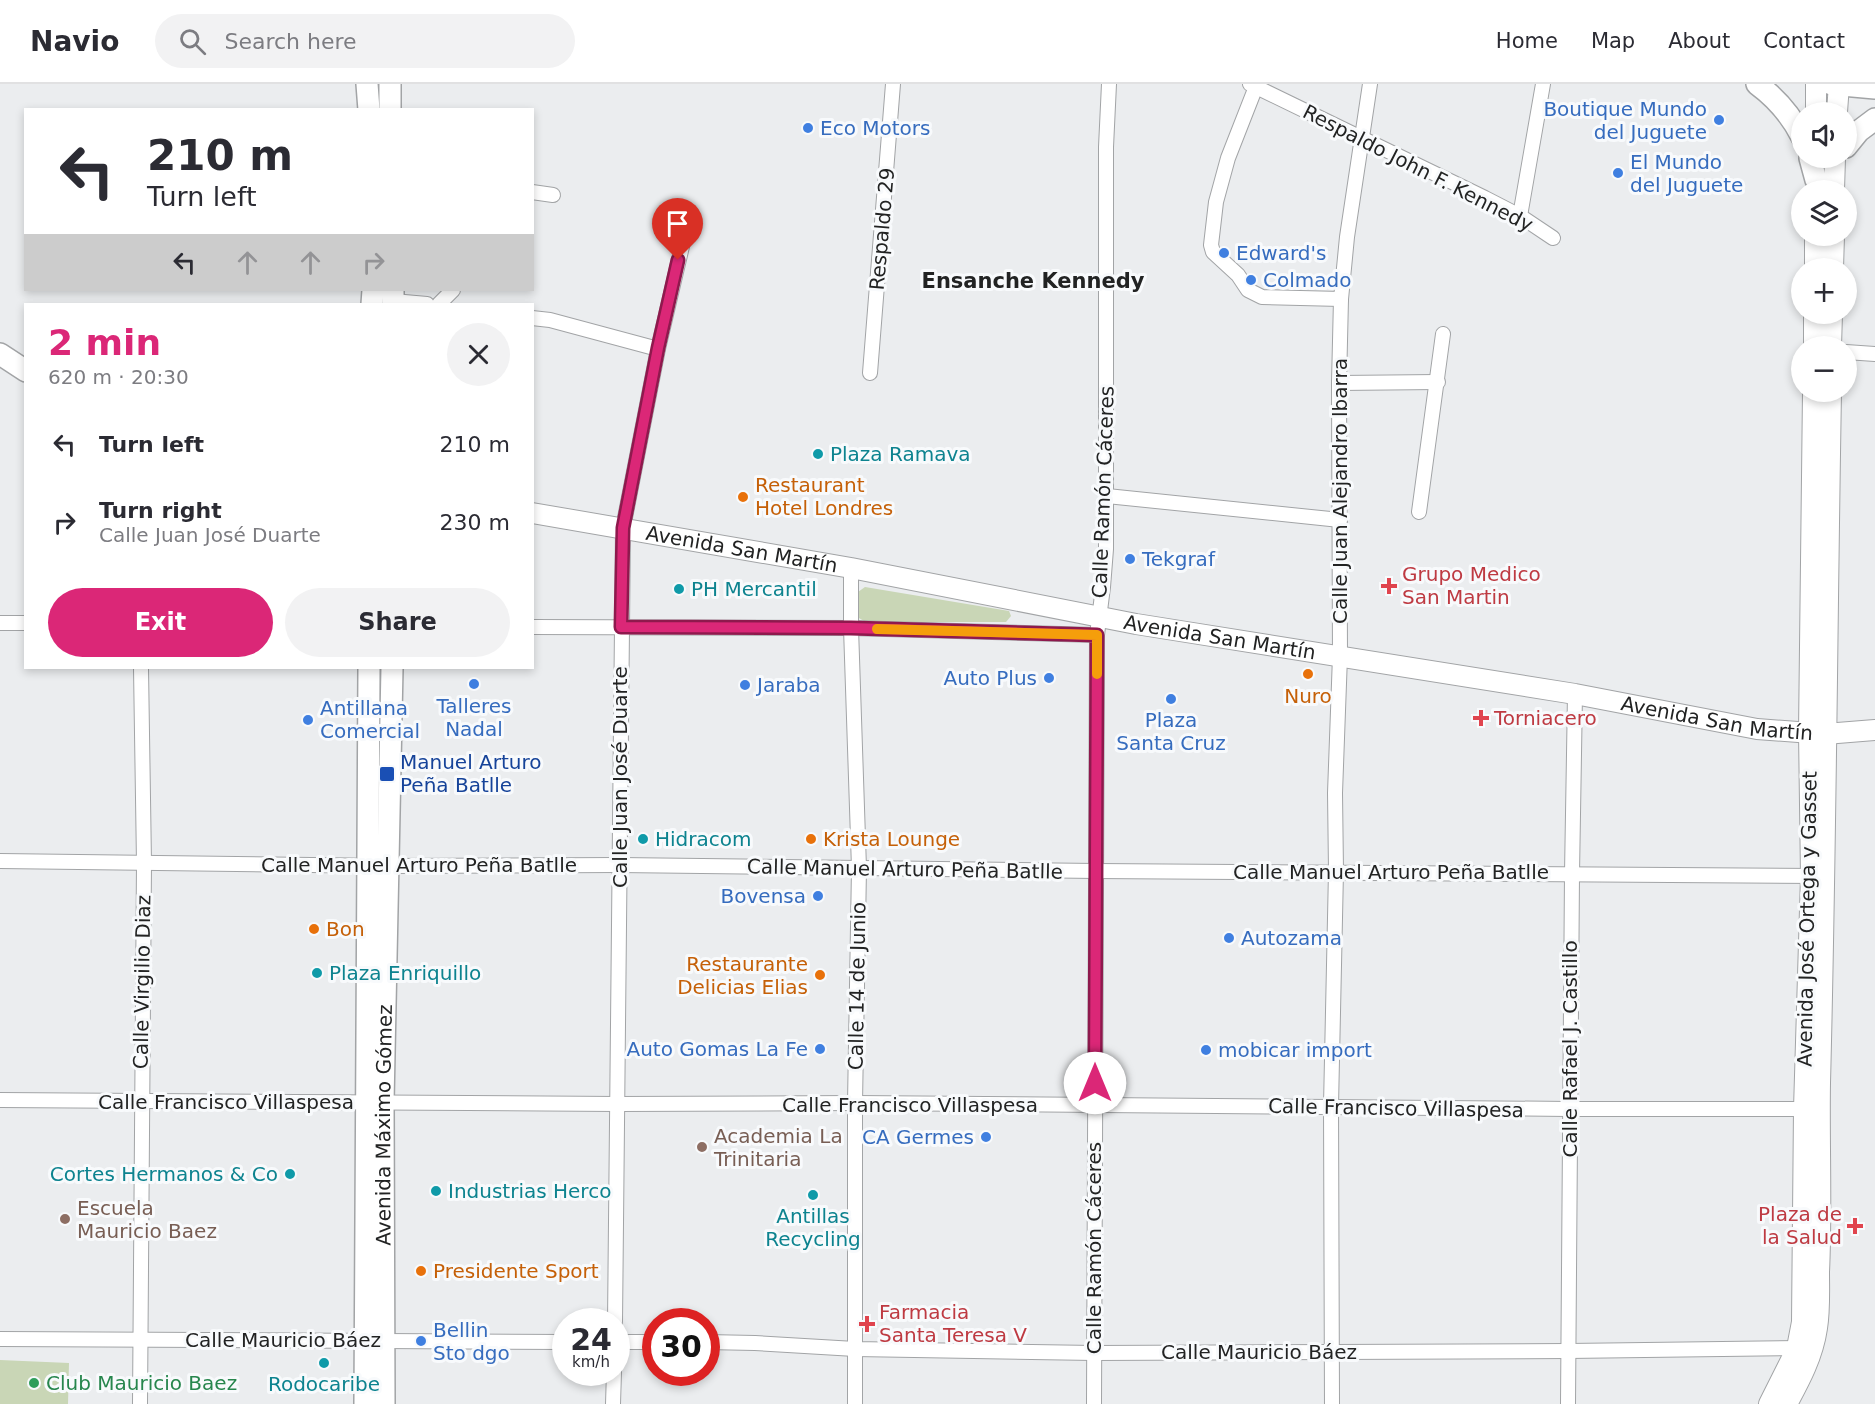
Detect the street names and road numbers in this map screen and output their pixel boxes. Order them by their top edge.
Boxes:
street label: Respaldo John F. Kennedy [1299,99,1537,237]
street label: Respaldo 29 [865,167,899,291]
street label: Calle Juan Alejandro lbarra [1328,358,1352,624]
street label: Calle Ramón Cáceres [1087,385,1119,599]
street label: Avenida San Martín [644,521,840,578]
street label: Avenida San Martín [1122,610,1318,664]
street label: Calle Juan José Duarte [608,666,632,888]
street label: Avenida San Martín [1619,691,1814,745]
street label: Avenida José Ortega y Gasset [1792,771,1822,1067]
street label: Calle Manuel Arturo Peña Batlle [261,853,577,877]
street label: Calle Manuel Arturo Peña Batlle [747,854,1063,884]
street label: Calle Manuel Arturo Peña Batlle [1233,860,1549,884]
street label: Calle Virgilio Diaz [128,895,156,1069]
street label: Calle 14 de Junio [844,902,870,1070]
street label: Calle Rafael J. Castillo [1558,940,1582,1158]
street label: Avenida Máximo Gómez [371,1004,397,1246]
street label: Calle Francisco Villaspesa [98,1090,354,1114]
street label: Calle Francisco Villaspesa [782,1093,1038,1117]
street label: Calle Francisco Villaspesa [1268,1094,1524,1122]
street label: Calle Ramón Cáceres [1082,1142,1106,1354]
street label: Calle Mauricio Báez [185,1328,381,1352]
street label: Calle Mauricio Báez [1161,1340,1357,1364]

